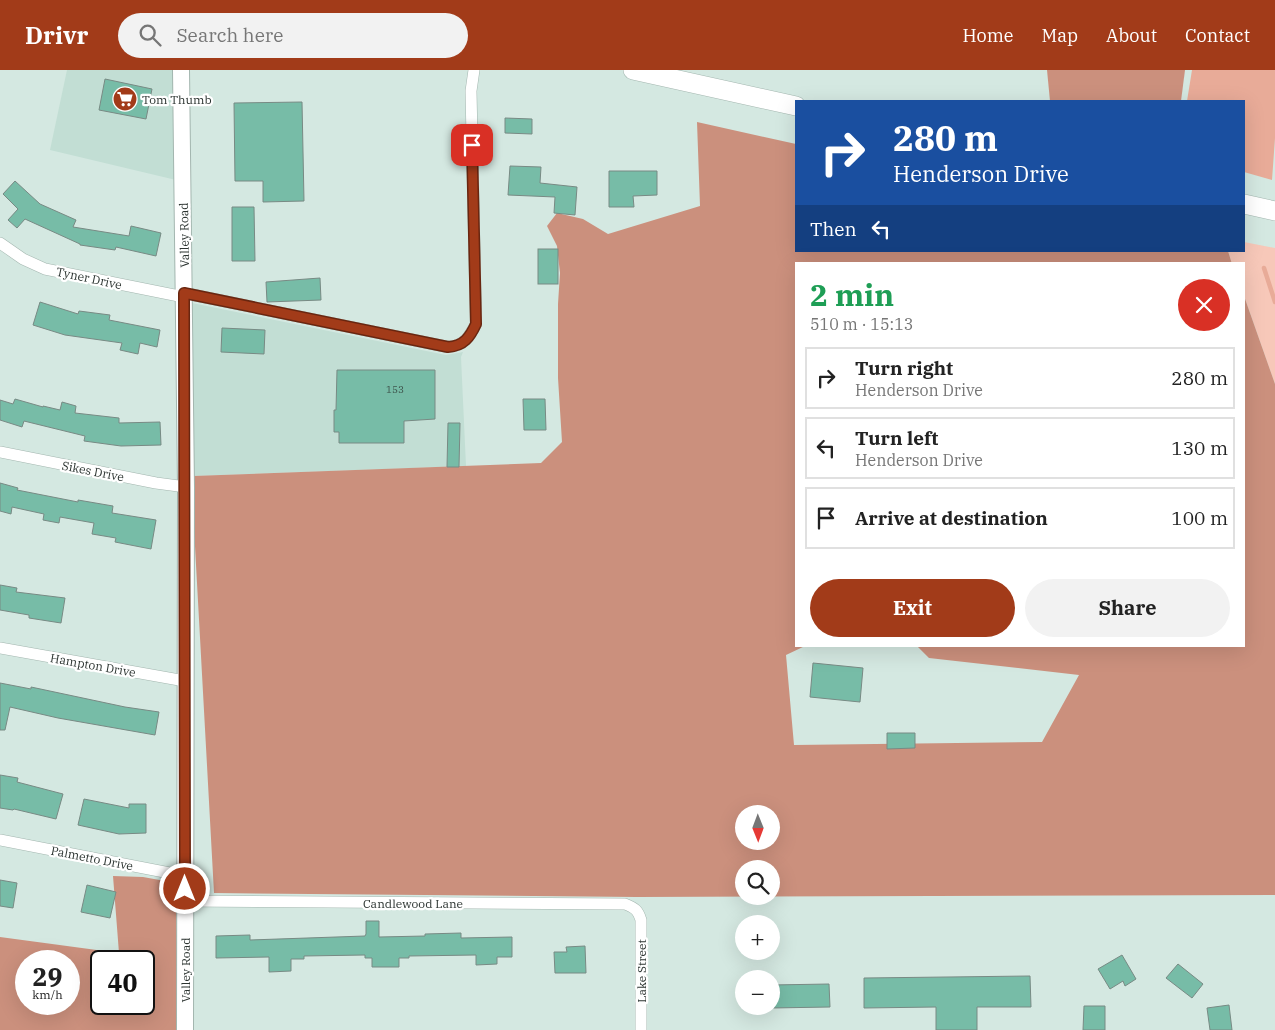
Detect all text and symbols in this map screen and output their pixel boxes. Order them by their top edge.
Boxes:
search box [118,13,468,58]
text: Drivr [25,19,88,51]
icon: search [136,21,164,49]
text: Search here [176,23,283,47]
text: Home [962,24,1014,47]
text: Map [1042,24,1078,47]
text: About [1106,24,1157,47]
text: Contact [1185,24,1250,47]
supermarket icon: Tom Thumb [112,86,138,112]
place label: Tom Thumb [142,92,212,107]
text: 280 m [893,115,998,161]
icon: right [810,120,875,185]
pin [451,124,493,166]
icon: arrive [458,131,486,159]
text: Henderson Drive [893,159,1069,188]
street label: Valley Road [176,202,192,268]
icon: left [867,215,895,243]
text: Then [810,217,857,241]
street label: Tyner Drive [55,264,123,292]
text: 2 min [810,275,894,314]
button: close [1178,279,1230,331]
text: 510 m · 15:13 [810,314,913,334]
text: Turn right [855,356,953,380]
icon: right [812,364,840,392]
text: 280 m [1171,366,1228,390]
text: Henderson Drive [855,380,983,400]
house number: 153 [386,383,404,396]
text: Turn left [855,426,938,450]
icon: left [812,434,840,462]
text: 130 m [1171,436,1228,460]
text: Henderson Drive [855,450,983,470]
street label: Sikes Drive [61,458,125,484]
icon: arrive [812,504,840,532]
text: Arrive at destination [855,506,1048,530]
text: 100 m [1171,506,1228,530]
button: Exit [810,579,1015,637]
button: Share [1025,579,1230,637]
street label: Hampton Drive [49,650,137,680]
north arrow [735,805,780,850]
map controls [735,805,780,1015]
street label: Palmetto Drive [50,843,134,873]
button: search [735,860,780,905]
position arrow [158,862,210,914]
street label: Candlewood Lane [363,896,463,911]
button: + [735,915,780,960]
street label: Valley Road [178,937,193,1003]
street label: Lake Street [634,939,649,1003]
speed limit sign: 40 [90,950,155,1015]
text: 29 [32,960,63,993]
button: − [735,970,780,1015]
text: km/h [32,987,63,1002]

